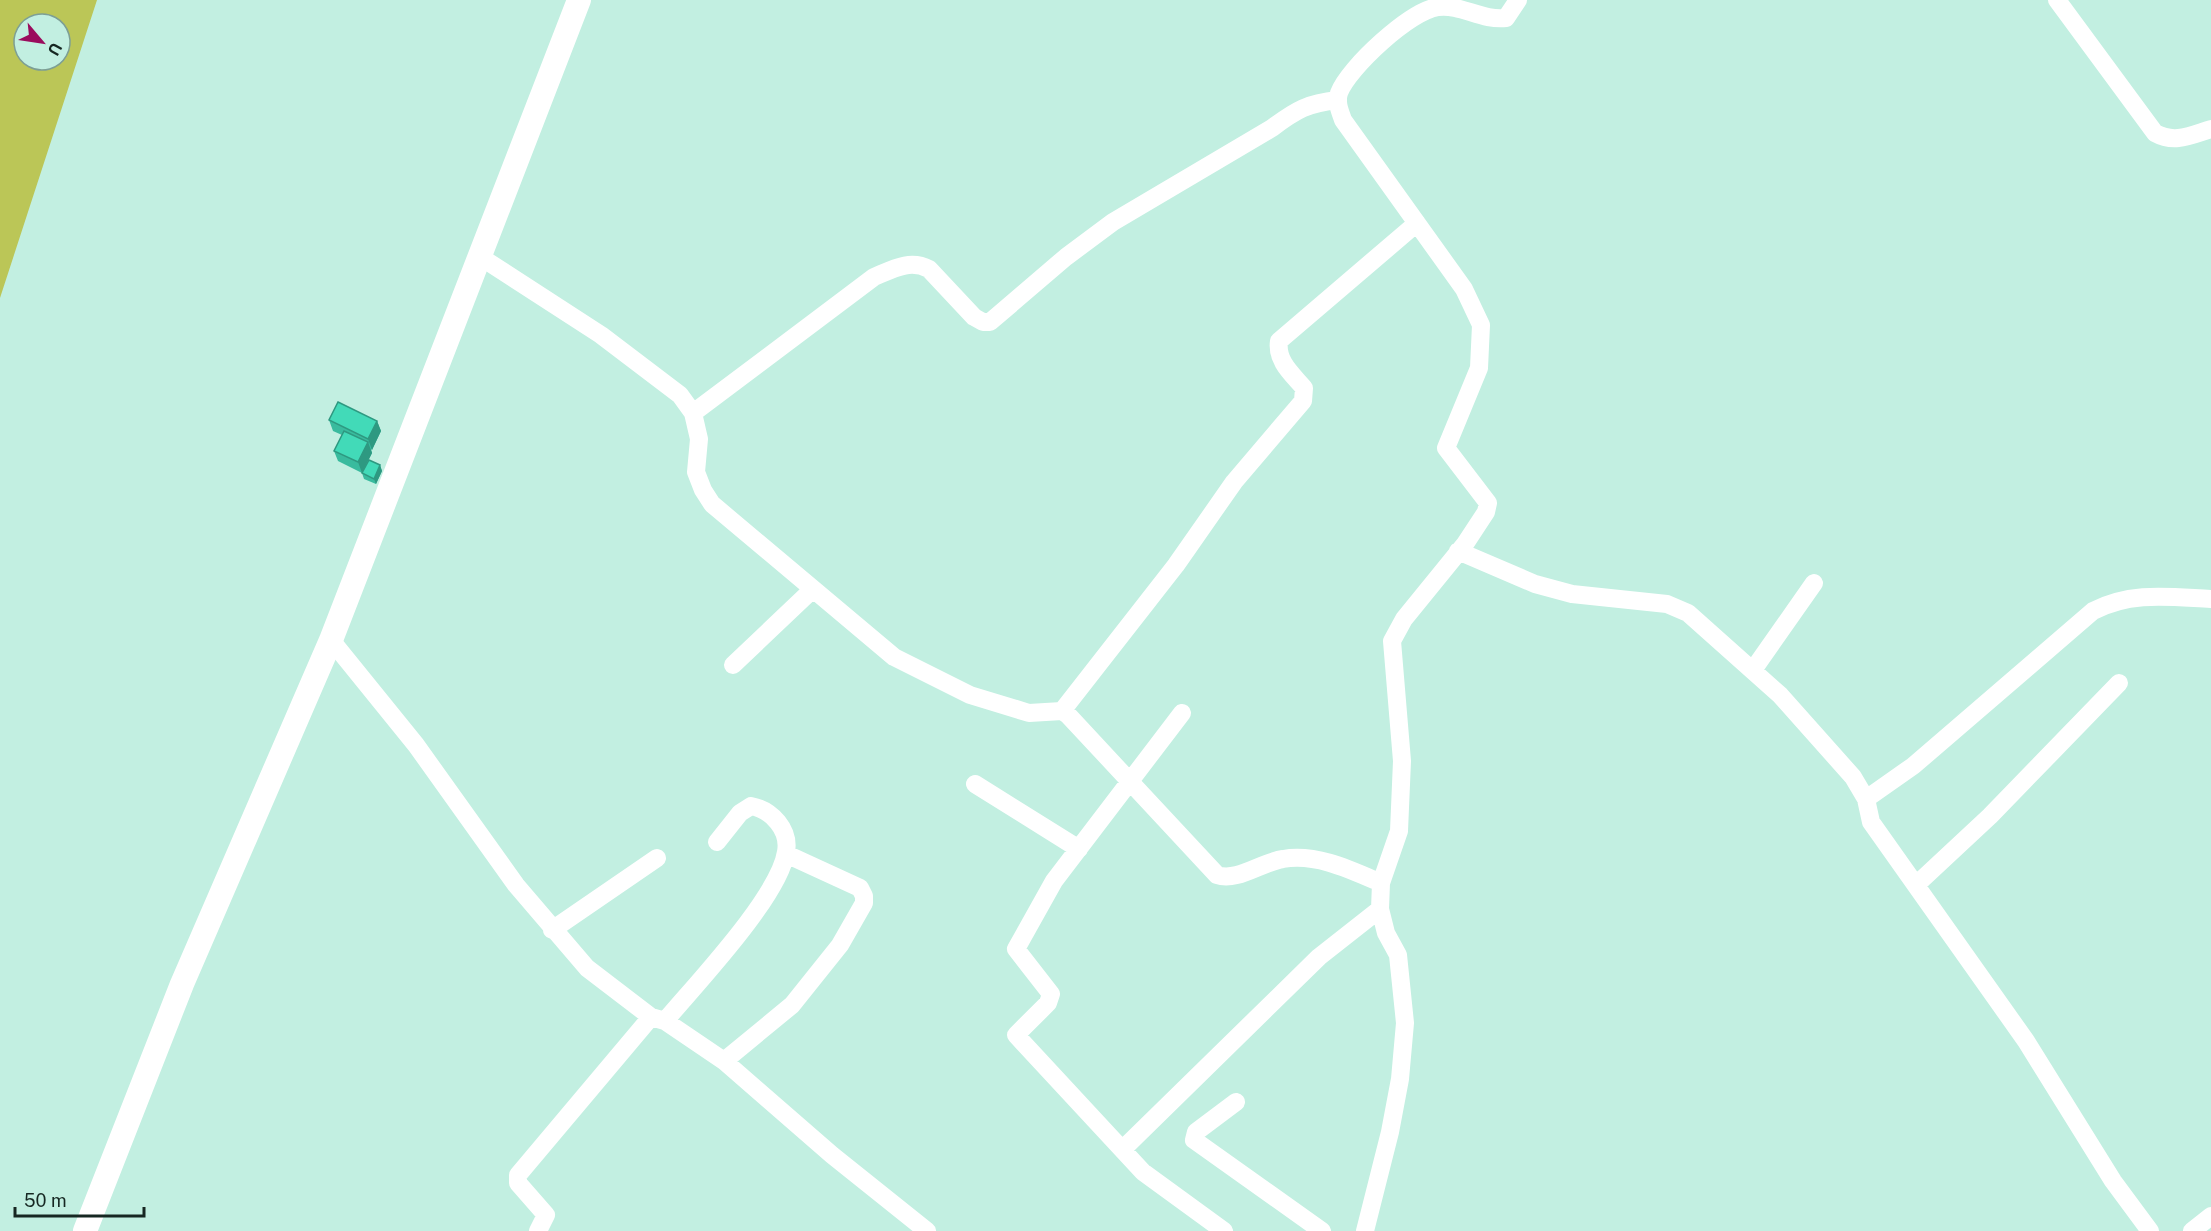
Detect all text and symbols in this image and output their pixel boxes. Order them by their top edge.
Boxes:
north arrow [12,12,72,72]
text: U [44,39,66,59]
scale bar [15,1180,144,1218]
text: 50 m [24,1190,67,1211]

